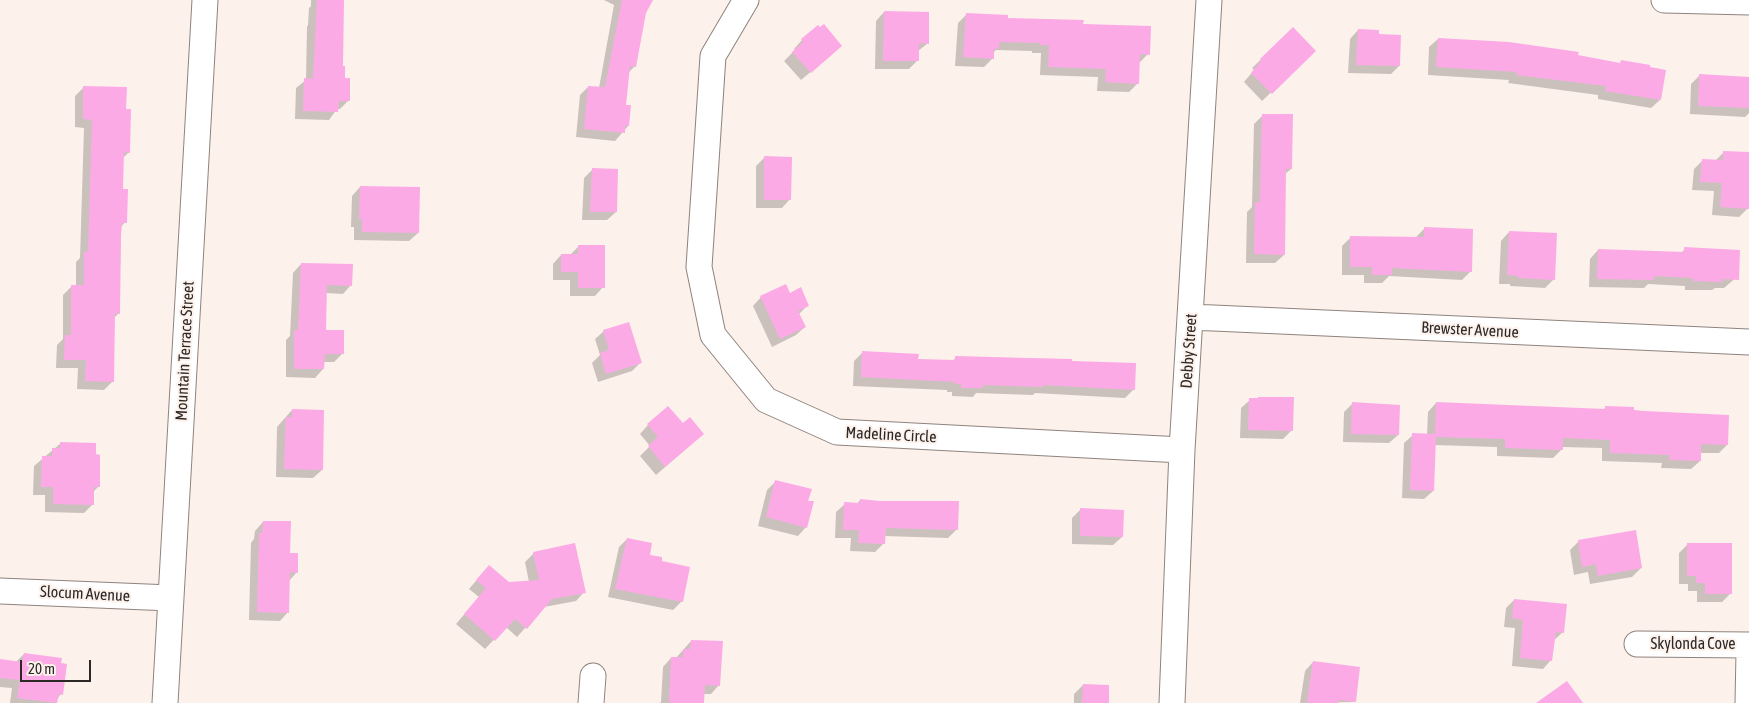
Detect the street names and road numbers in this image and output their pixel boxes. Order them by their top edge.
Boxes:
street label: Mountain Terrace Street [172,281,198,421]
street label: Debby Street [1177,313,1201,389]
street label: Brewster Avenue [1421,318,1519,342]
street label: Madeline Circle [845,423,937,447]
street label: Slocum Avenue [40,582,130,606]
street label: Skylonda Cove [1650,634,1736,654]

